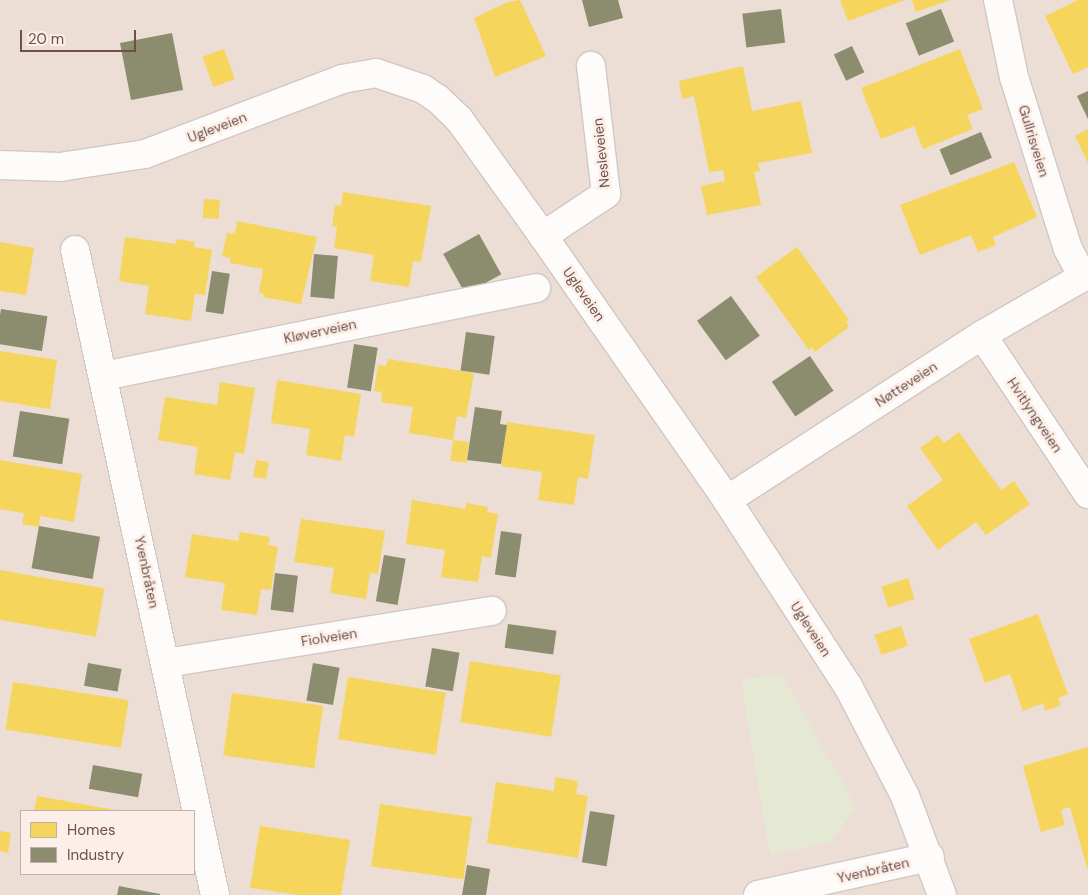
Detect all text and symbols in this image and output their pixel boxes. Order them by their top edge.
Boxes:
scale bar [22,20,139,52]
text: 20 m [28,29,64,49]
street label: Gullrisveien [1015,103,1053,179]
street label: Ugleveien [185,108,249,146]
street label: Nesleveien [589,117,613,189]
street label: Ugleveien [559,264,609,324]
street label: Kløverveien [282,315,358,347]
street label: Nøtteveien [872,358,940,410]
street label: Hvitlyngveien [1004,374,1066,456]
street label: Yvenbråten [131,534,163,610]
street label: Ugleveien [787,598,835,660]
street label: Fiolveien [300,624,358,650]
legend [20,810,195,875]
text: Homes [67,820,116,840]
text: Industry [67,845,124,865]
street label: Yvenbråten [835,854,911,886]

